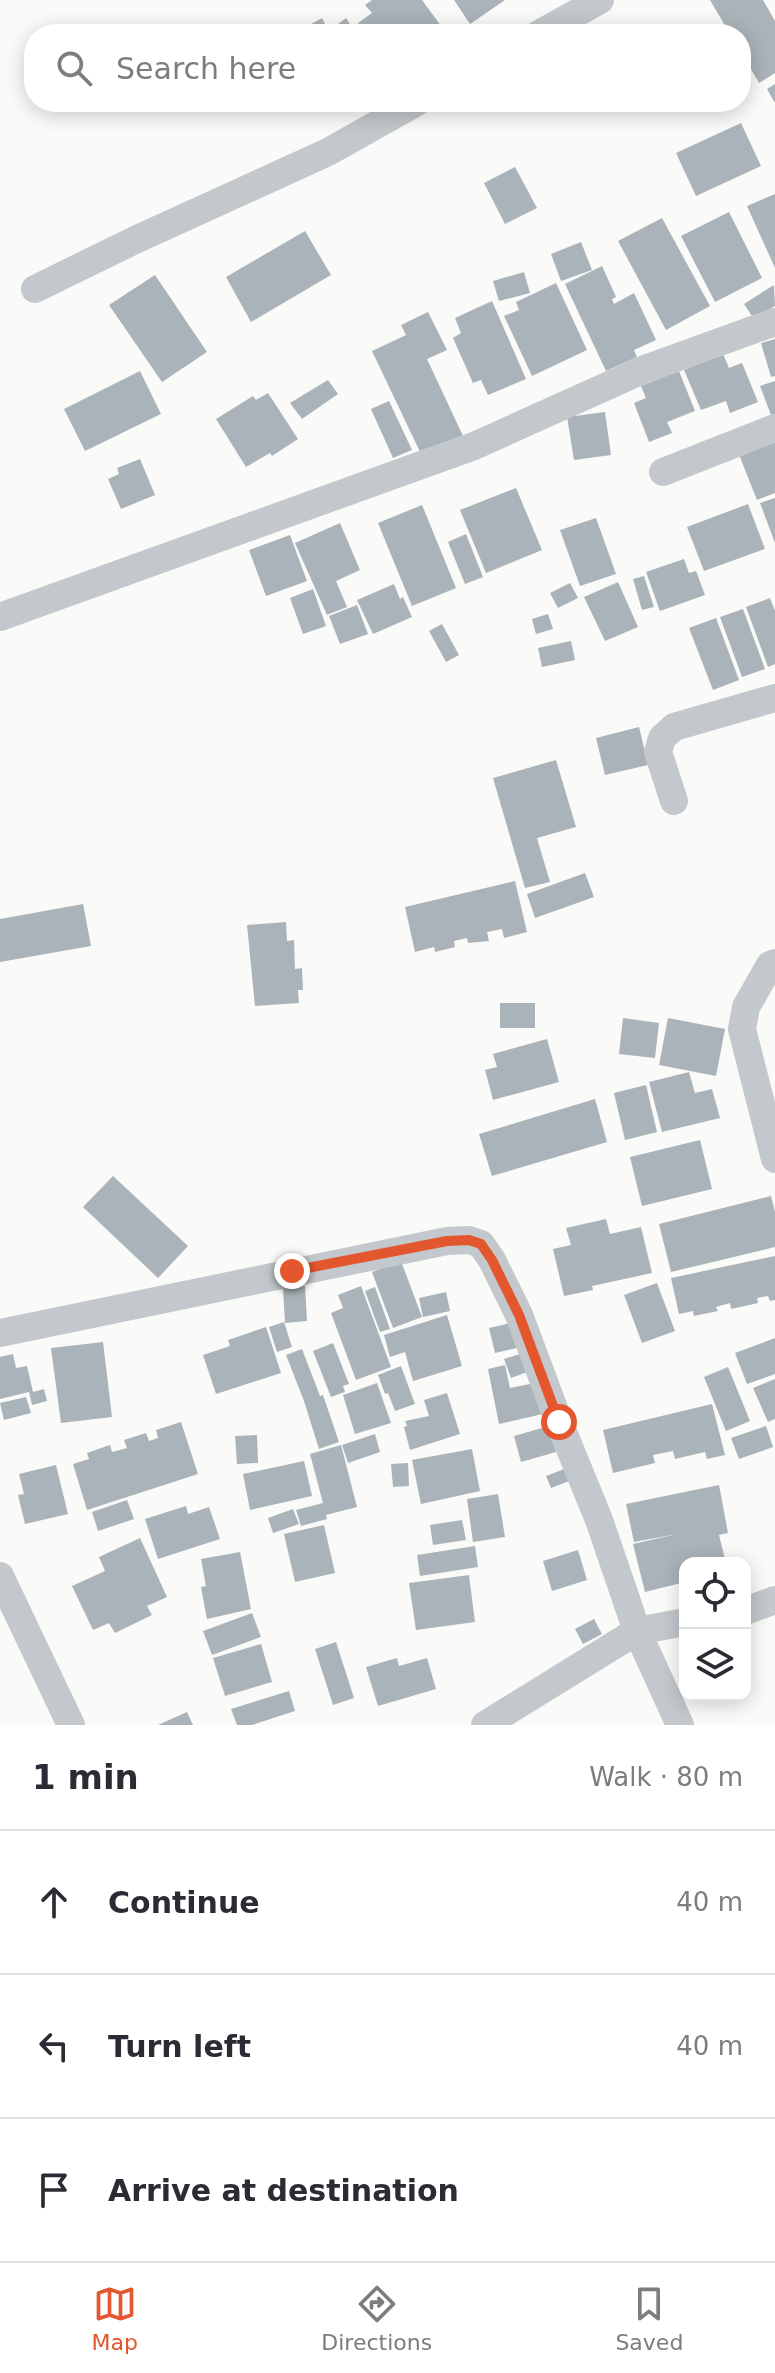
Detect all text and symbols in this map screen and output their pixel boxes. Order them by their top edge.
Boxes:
search box [24,24,751,112]
icon: search [52,46,96,90]
text: Search here [116,51,296,86]
route end [274,1253,310,1289]
route start [541,1404,577,1440]
map controls [679,1557,751,1701]
button: locate [679,1557,751,1629]
button: layers [679,1629,751,1701]
text: 1 min [32,1757,139,1797]
text: Walk · 80 m [589,1762,743,1792]
icon: ahead [32,1880,76,1924]
text: Continue [108,1885,260,1920]
text: 40 m [676,1887,743,1917]
icon: left [32,2024,76,2068]
text: Turn left [108,2029,251,2064]
text: 40 m [676,2031,743,2061]
icon: arrive [32,2168,76,2212]
text: Arrive at destination [108,2173,459,2208]
tab: Map [92,2282,138,2355]
tab: Directions [321,2282,432,2355]
tab: Saved [615,2282,683,2355]

